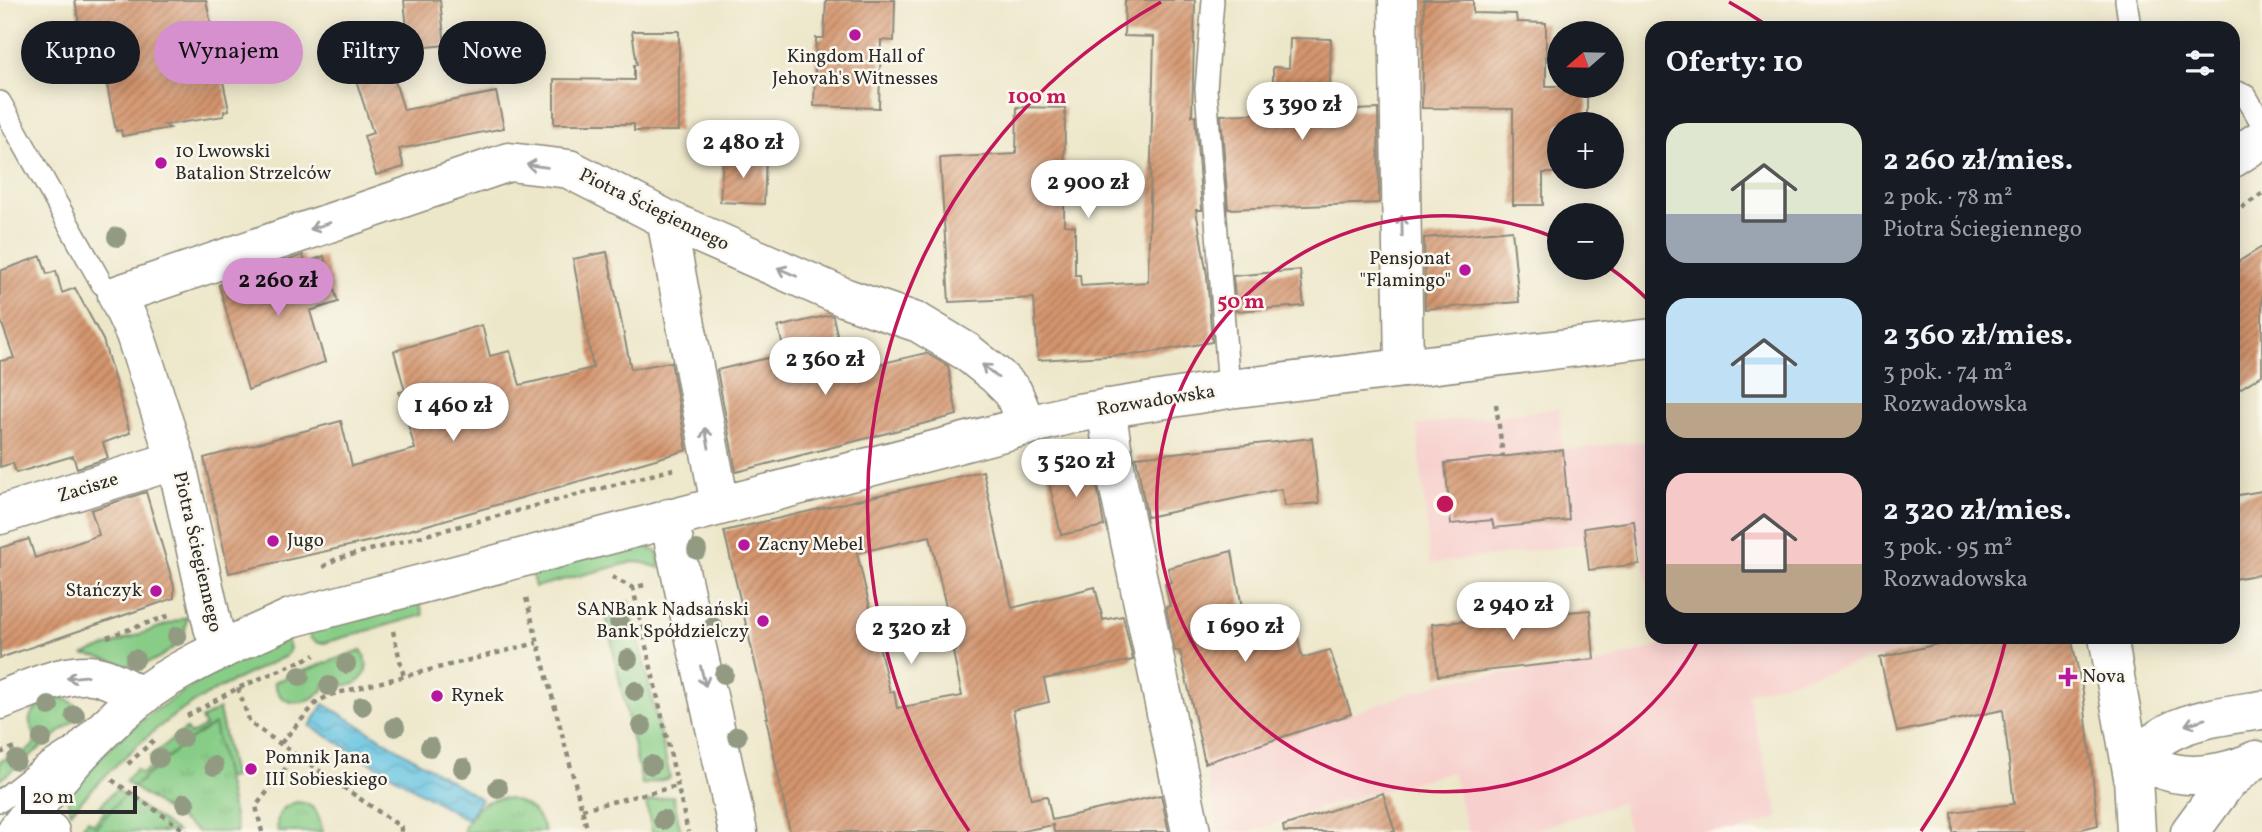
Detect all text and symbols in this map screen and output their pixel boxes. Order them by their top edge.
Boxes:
chip: Kupno [21,21,140,84]
chip: Wynajem [154,21,303,84]
chip: Filtry [317,21,424,84]
chip: Nowe [438,21,546,84]
north arrow [1547,21,1624,98]
map controls [1547,21,1624,280]
marker: Kingdom Hall of Jehovah's Witnesses [847,27,863,43]
text: Oferty: 10 [1666,42,1803,84]
place label: Kingdom Hall of Jehovah's Witnesses [772,44,938,92]
icon: filters [2181,44,2219,82]
pin: 3 390 zł [1230,82,1374,142]
text: 100 m [1007,83,1067,112]
text: 3 390 zł [1263,89,1341,121]
button: + [1547,112,1624,189]
pin: 2 480 zł [671,120,815,180]
text: 2 480 zł [702,127,784,159]
place label: 10 Lwowski Batalion Strzelców [175,139,332,187]
text: 2 260 zł/mies. [1883,140,2073,182]
icon: home [1722,151,1806,235]
marker: 10 Lwowski Batalion Strzelców [153,155,169,171]
one-way arrow [526,159,548,172]
pin: 2 900 zł [1016,160,1160,220]
street label: Piotra Ściegiennego [574,162,734,258]
text: 2 900 zł [1047,167,1129,199]
text: 2 pok. · 78 m² [1883,182,2012,214]
button: − [1547,203,1624,280]
text: Piotra Ściegiennego [1883,214,2082,246]
one-way arrow [1395,215,1408,238]
one-way arrow [309,221,331,233]
place label: Pensjonat "Flamingo" [1360,246,1451,294]
pin: 2 260 zł [206,258,350,318]
marker: Pensjonat "Flamingo" [1457,262,1473,278]
text: 2 260 zł [238,265,318,297]
one-way arrow [777,265,798,278]
text: 50 m [1217,288,1265,317]
text: 2 360 zł/mies. [1883,315,2073,357]
icon: home [1722,326,1806,410]
pin: 2 360 zł [753,338,897,397]
text: 2 360 zł [785,344,865,376]
text: 3 pok. · 74 m² [1883,357,2012,389]
one-way arrow [982,363,1000,379]
street label: Rozwadowska [1095,379,1217,423]
pin: 1 460 zł [381,384,525,443]
text: Rozwadowska [1883,389,2028,421]
text: 1 460 zł [414,390,492,422]
one-way arrow [700,427,713,450]
pin: 3 520 zł [1004,440,1148,499]
text: 3 520 zł [1037,446,1115,478]
street label: Zacisze [54,466,122,510]
street label: Piotra Ściegiennego [166,469,228,635]
text: 2 320 zł/mies. [1883,490,2072,532]
centre of rings [1433,492,1457,516]
icon: home [1722,501,1806,585]
place label: Jugo [287,528,324,554]
place label: Zacny Mebel [758,532,864,558]
text: 3 pok. · 95 m² [1883,532,2013,564]
marker: Jugo [265,533,281,549]
marker: Zacny Mebel [736,537,752,553]
text: Rozwadowska [1883,564,2028,596]
place label: Stańczyk [65,578,142,604]
pin: 2 940 zł [1441,582,1585,642]
marker: Stańczyk [148,583,164,599]
text: 2 940 zł [1473,589,1553,621]
place label: SANBank Nadsański Bank Spółdzielczy [577,597,749,645]
pin: 1 690 zł [1173,604,1317,664]
pin: 2 320 zł [839,606,983,666]
text: 1 690 zł [1206,611,1284,643]
marker: SANBank Nadsański Bank Spółdzielczy [755,613,771,629]
text: 2 320 zł [872,613,950,645]
one-way arrow [697,664,710,687]
place label: Nova [2082,664,2126,690]
marker: Nova [2060,669,2076,685]
one-way arrow [66,670,89,683]
place label: Rynek [451,683,504,709]
marker: Rynek [429,688,445,704]
one-way arrow [2184,717,2206,730]
place label: Pomnik Jana III Sobieskiego [265,745,388,793]
marker: Pomnik Jana III Sobieskiego [243,761,259,777]
scale bar [21,783,136,815]
text: 20 m [32,785,74,811]

